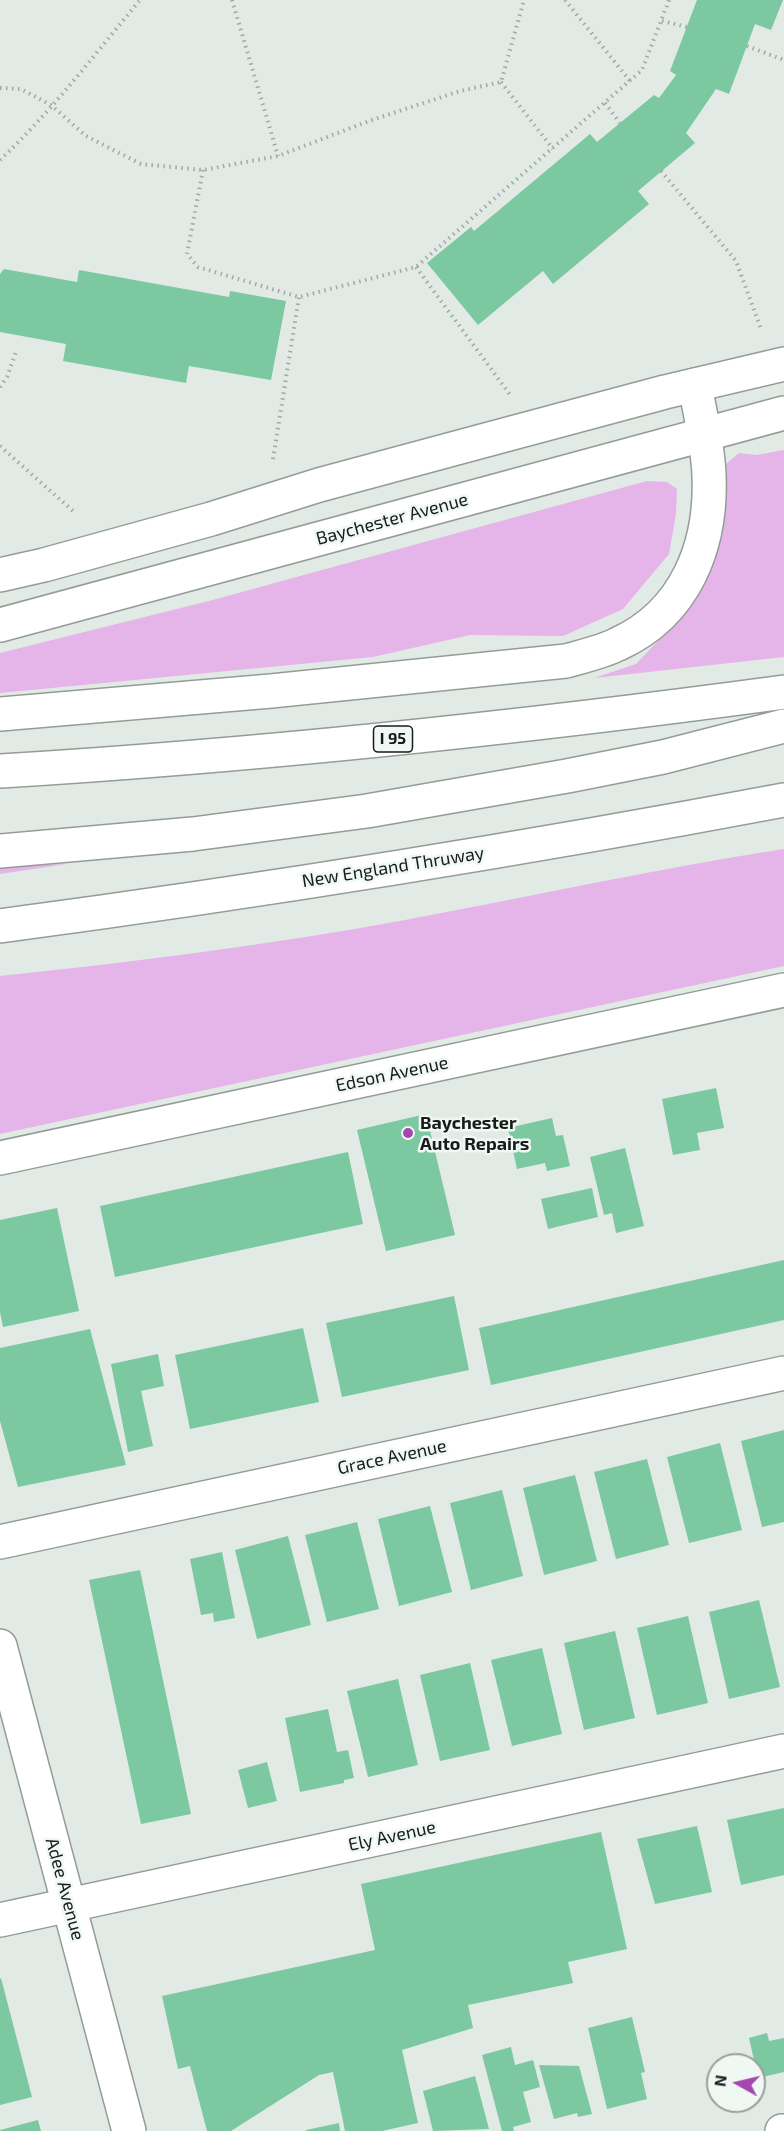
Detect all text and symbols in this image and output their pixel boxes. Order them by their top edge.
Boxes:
street label: Baychester Avenue [314,488,470,550]
road number: I 95 [374,726,412,752]
street label: New England Thruway [300,842,486,892]
street label: Edson Avenue [334,1052,450,1096]
place label: Baychester Auto Repairs [420,1112,529,1154]
marker: Baychester Auto Repairs [401,1126,415,1140]
street label: Grace Avenue [335,1435,449,1479]
street label: Ely Avenue [346,1816,438,1856]
street label: Adee Avenue [41,1835,89,1943]
north arrow [706,2053,766,2113]
text: N [709,2074,730,2088]

